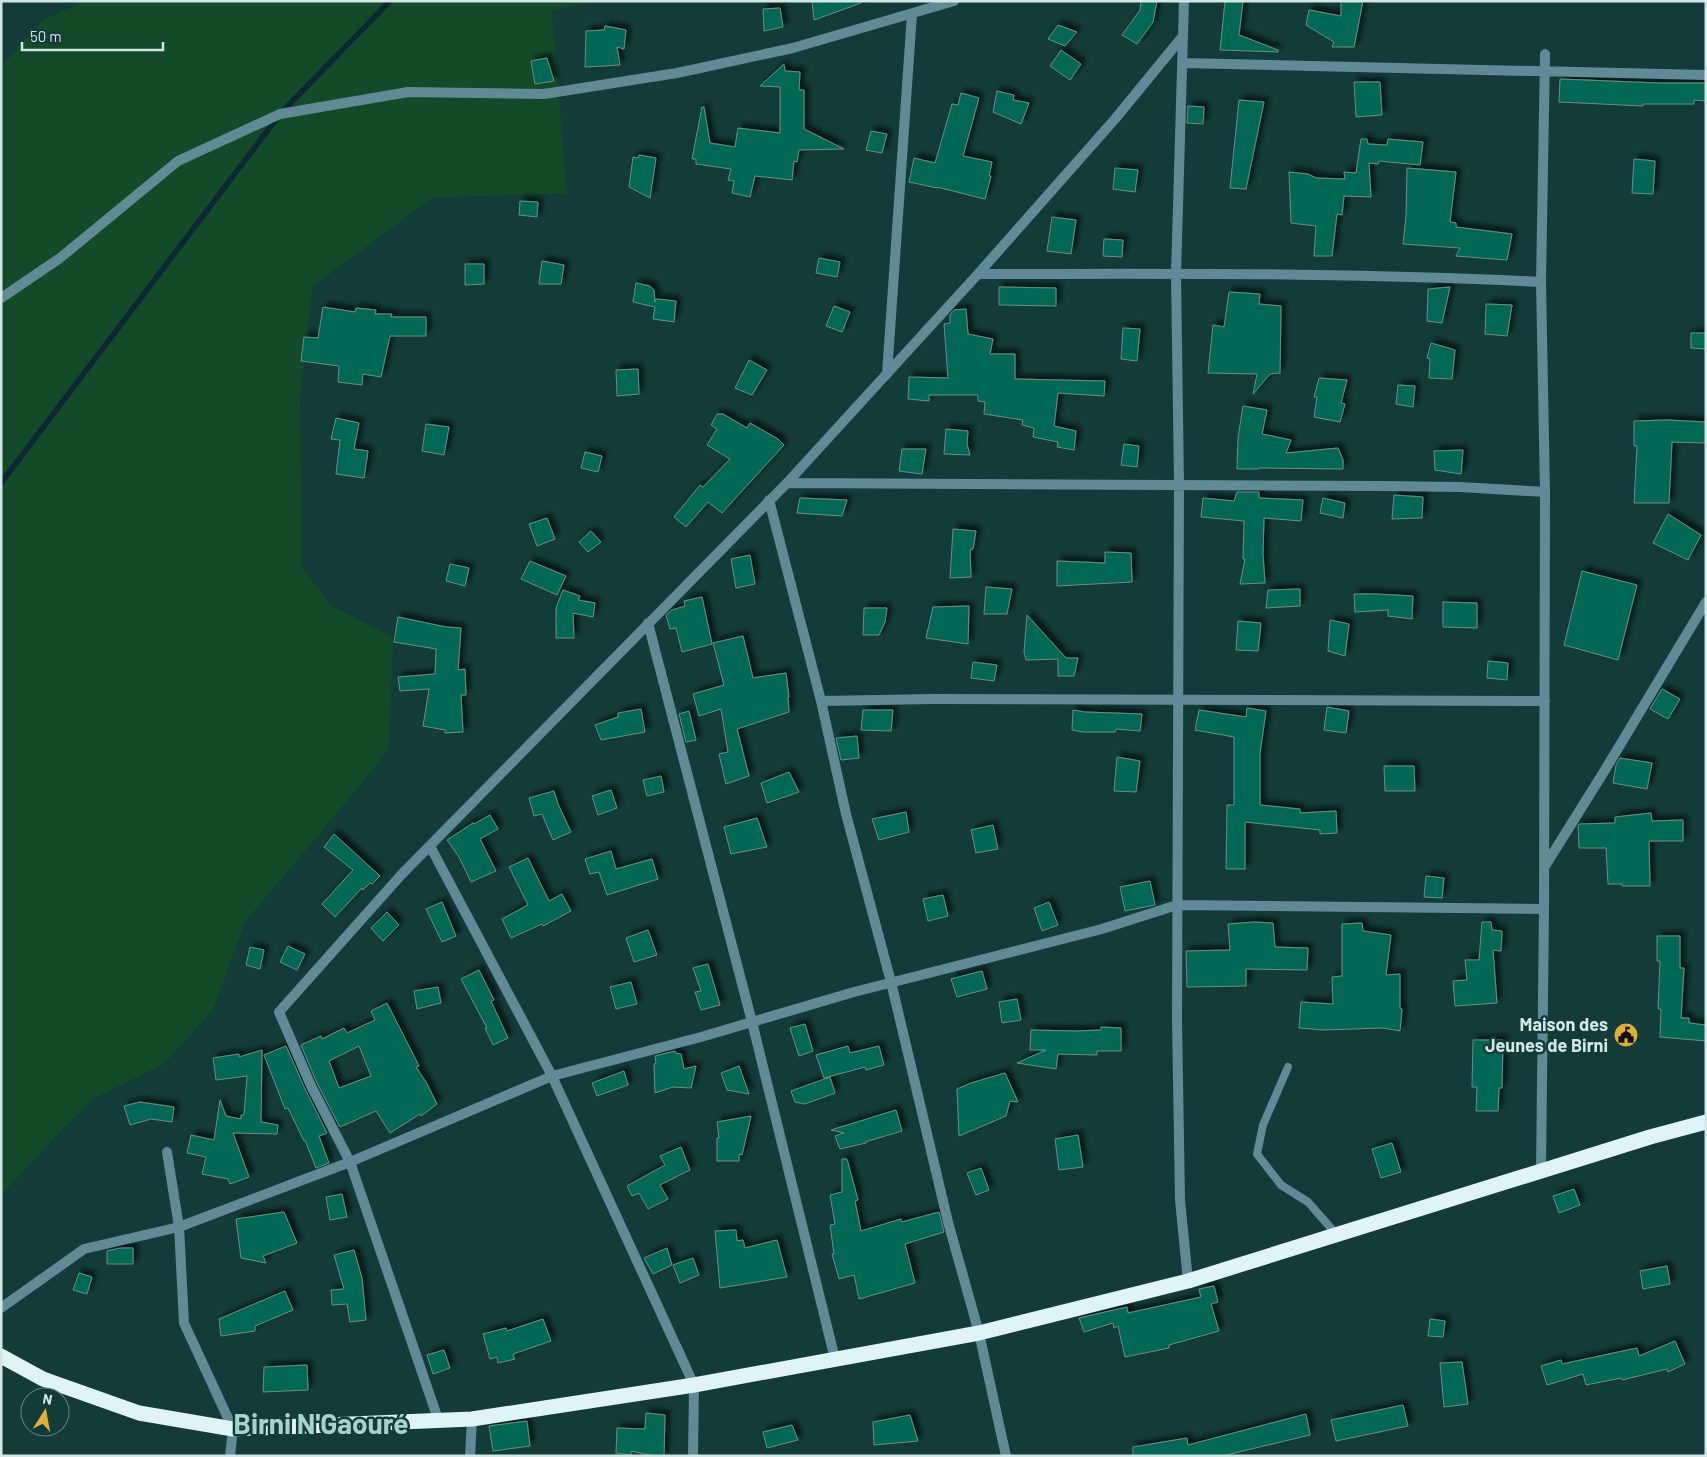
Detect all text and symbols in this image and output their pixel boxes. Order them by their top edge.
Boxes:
scale bar [22,20,164,52]
text: 50 m [30,27,62,45]
place label: Maison des Jeunes de Birni [1485,1013,1608,1056]
public building icon: Maison des Jeunes de Birni [1613,1022,1639,1048]
north arrow [20,1387,70,1437]
text: N [41,1390,54,1408]
district label: Birni N'Gaouré [234,1406,408,1440]

